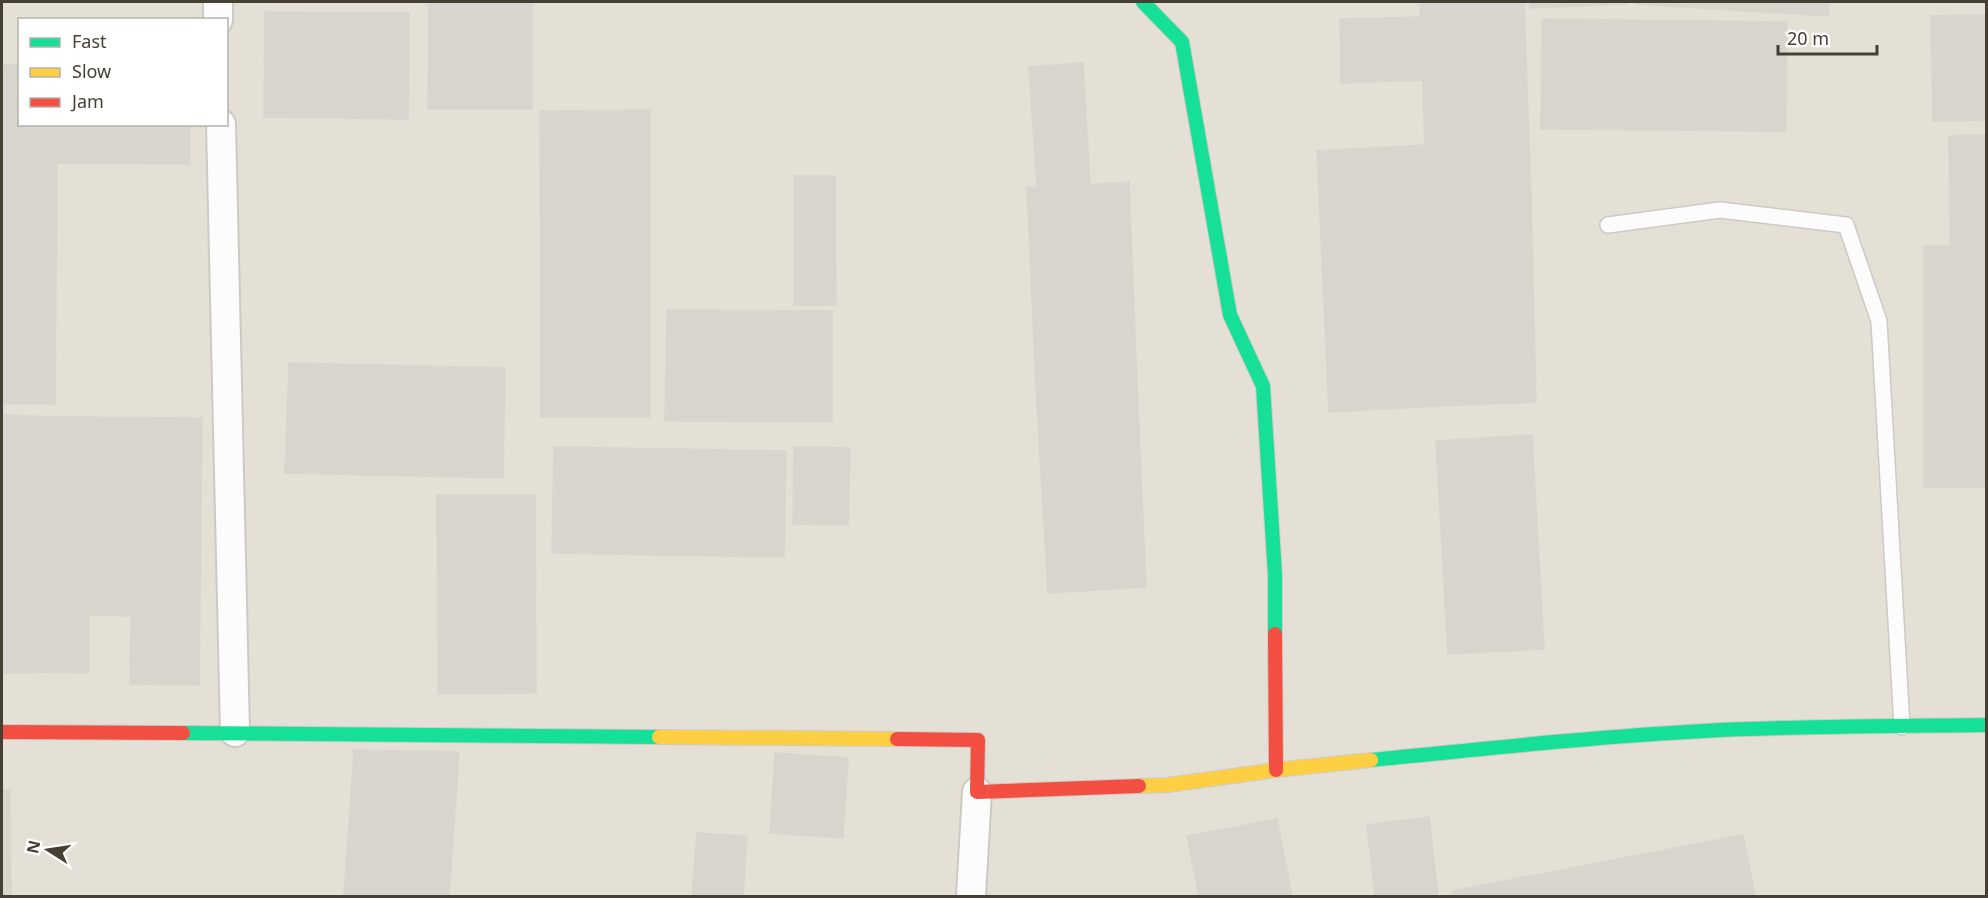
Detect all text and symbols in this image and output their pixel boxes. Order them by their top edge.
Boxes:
legend [18,18,228,126]
scale bar [1778,18,1877,56]
text: 20 m [1787,26,1829,50]
text: Fast [72,29,107,53]
text: Slow [72,59,111,83]
text: Jam [70,89,104,113]
north arrow [18,820,78,880]
text: N [21,838,45,856]

